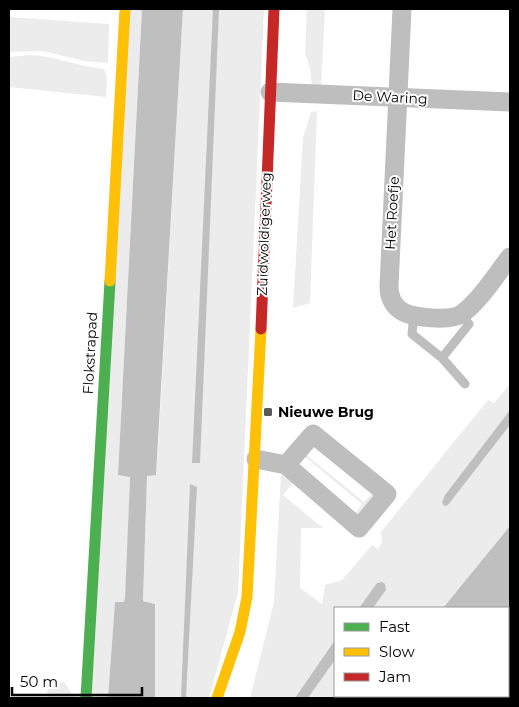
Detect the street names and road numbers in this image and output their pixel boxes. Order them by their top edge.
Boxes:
street label: De Waring [352,86,428,108]
street label: Zuidwoldigerweg [253,172,275,296]
street label: Het Roefje [381,176,403,250]
street label: Flokstrapad [79,311,101,395]

